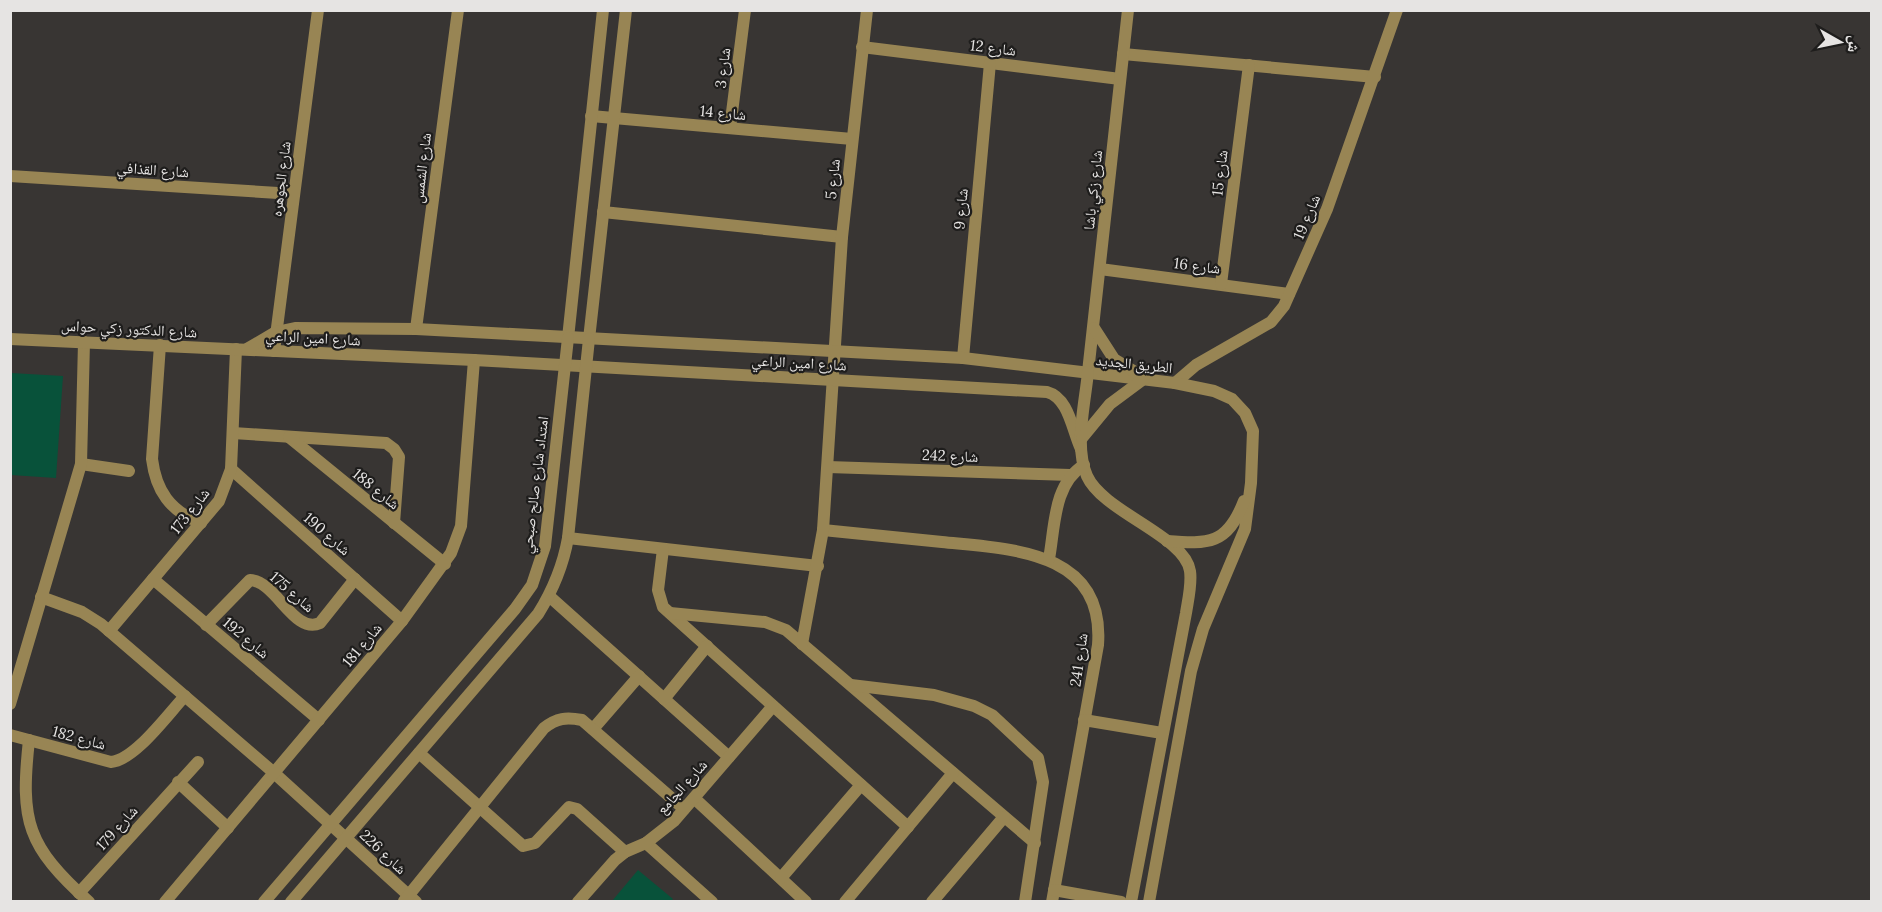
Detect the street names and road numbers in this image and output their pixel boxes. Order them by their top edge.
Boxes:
street label: شارع 12 [969,35,1017,61]
street label: شارع 3 [711,46,735,89]
street label: شارع 14 [699,101,747,125]
street label: شارع الشمس [408,132,436,204]
street label: شارع الجوهره [266,140,296,218]
street label: شارع زكي باشا [1079,149,1109,231]
street label: شارع 15 [1207,149,1233,197]
street label: شارع القذافي [116,158,190,184]
street label: شارع 5 [821,158,845,200]
street label: شارع 9 [949,188,973,230]
street label: شارع 19 [1289,192,1325,242]
street label: شارع 16 [1173,253,1221,279]
street label: شارع الدكتور زكي حواس [60,315,198,344]
street label: شارع امين الراعي [265,326,361,352]
street label: الطريق الجديد [1095,350,1173,378]
street label: شارع امين الراعي [751,351,847,377]
street label: امتداد شارع صالح صبحي [517,415,555,555]
street label: شارع 242 [921,445,979,467]
street label: شارع 188 [348,464,404,514]
street label: شارع 173 [166,484,214,538]
street label: شارع 190 [299,508,355,560]
street label: شارع 175 [265,567,319,617]
street label: شارع 192 [219,613,273,663]
street label: شارع 181 [338,619,386,671]
street label: شارع 241 [1065,632,1093,688]
street label: شارع 182 [50,721,108,755]
street label: شارع الجامع [652,755,712,819]
street label: شارع 179 [92,801,142,855]
street label: شارع 226 [355,825,411,879]

